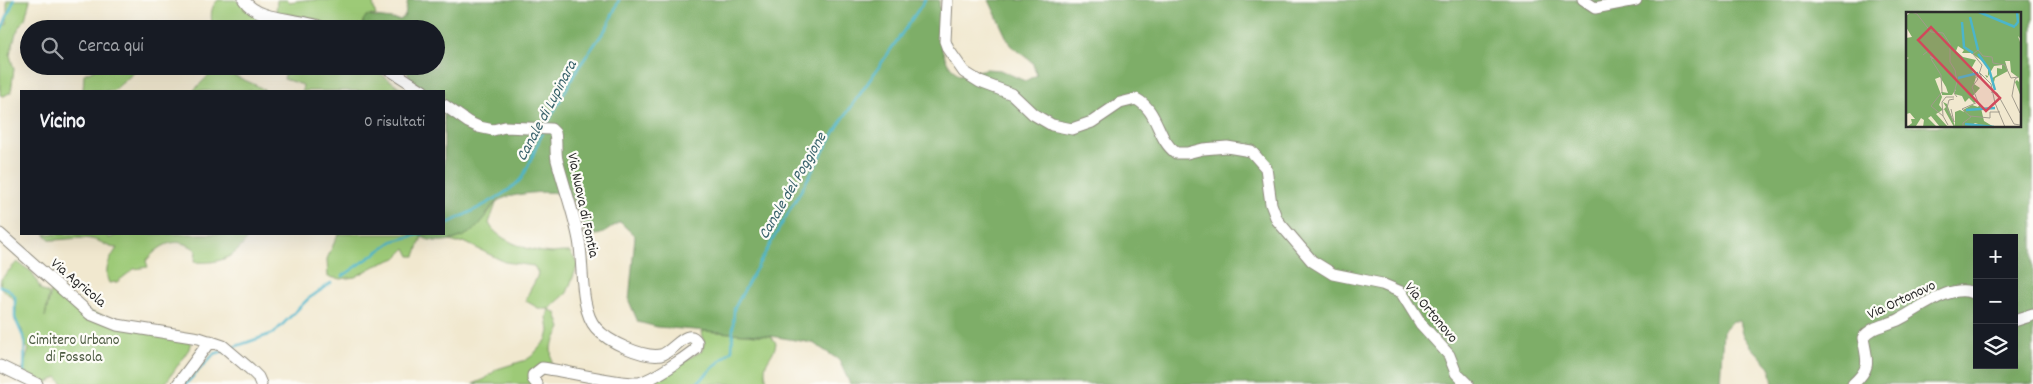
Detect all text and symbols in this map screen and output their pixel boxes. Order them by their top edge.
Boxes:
inset map [1906,12,2020,128]
search box [20,20,445,75]
icon: search [38,34,66,62]
text: Cerca qui [78,34,144,61]
water label: Canale di Lupinara [511,55,584,166]
text: Vicino [40,108,85,138]
text: 0 risultati [364,111,425,134]
water label: Canale del Poggione [753,128,834,244]
street label: Via Nuova di Fontia [560,151,604,261]
map controls [1973,234,2018,369]
button: + [1973,234,2018,279]
street label: Via Agricola [45,254,111,314]
street label: Via Ortonovo [1864,275,1940,326]
street label: Via Ortonovo [1398,278,1463,349]
button: − [1973,279,2018,324]
button: layers [1973,324,2018,369]
park label: Cimitero Urbano di Fossola [29,330,120,369]

